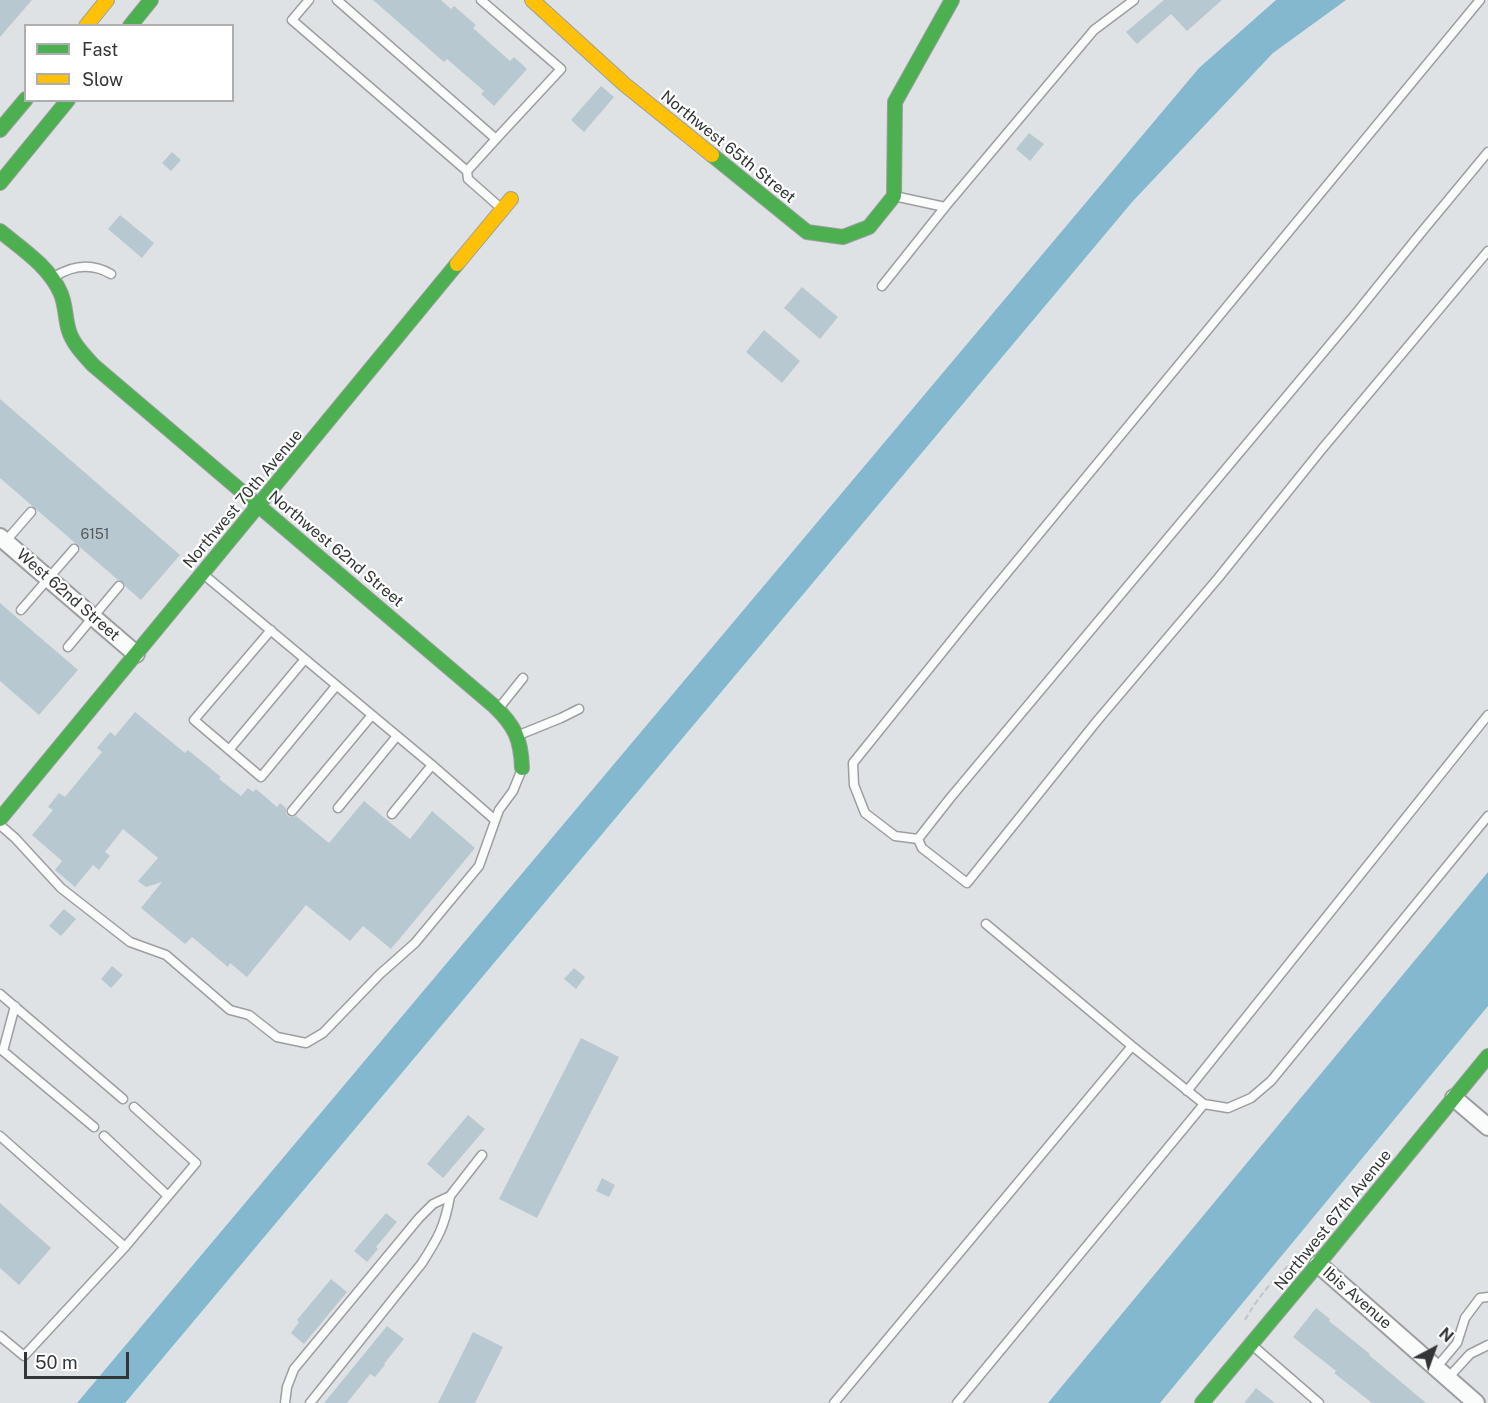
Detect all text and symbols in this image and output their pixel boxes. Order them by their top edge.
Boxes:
legend [24,24,234,102]
text: Fast [82,39,118,60]
text: Slow [82,69,123,90]
street label: Northwest 65th Street [657,87,799,207]
street label: Northwest 70th Avenue [179,426,307,572]
street label: Northwest 62nd Street [265,487,407,611]
house number: 6151 [80,527,110,543]
street label: West 62nd Street [12,545,124,645]
street label: Northwest 67th Avenue [1270,1146,1396,1294]
street label: Ibis Avenue [1319,1263,1395,1333]
north arrow [1404,1319,1464,1379]
text: N [1435,1324,1457,1346]
scale bar [27,1340,132,1378]
text: 50 m [35,1352,78,1373]

